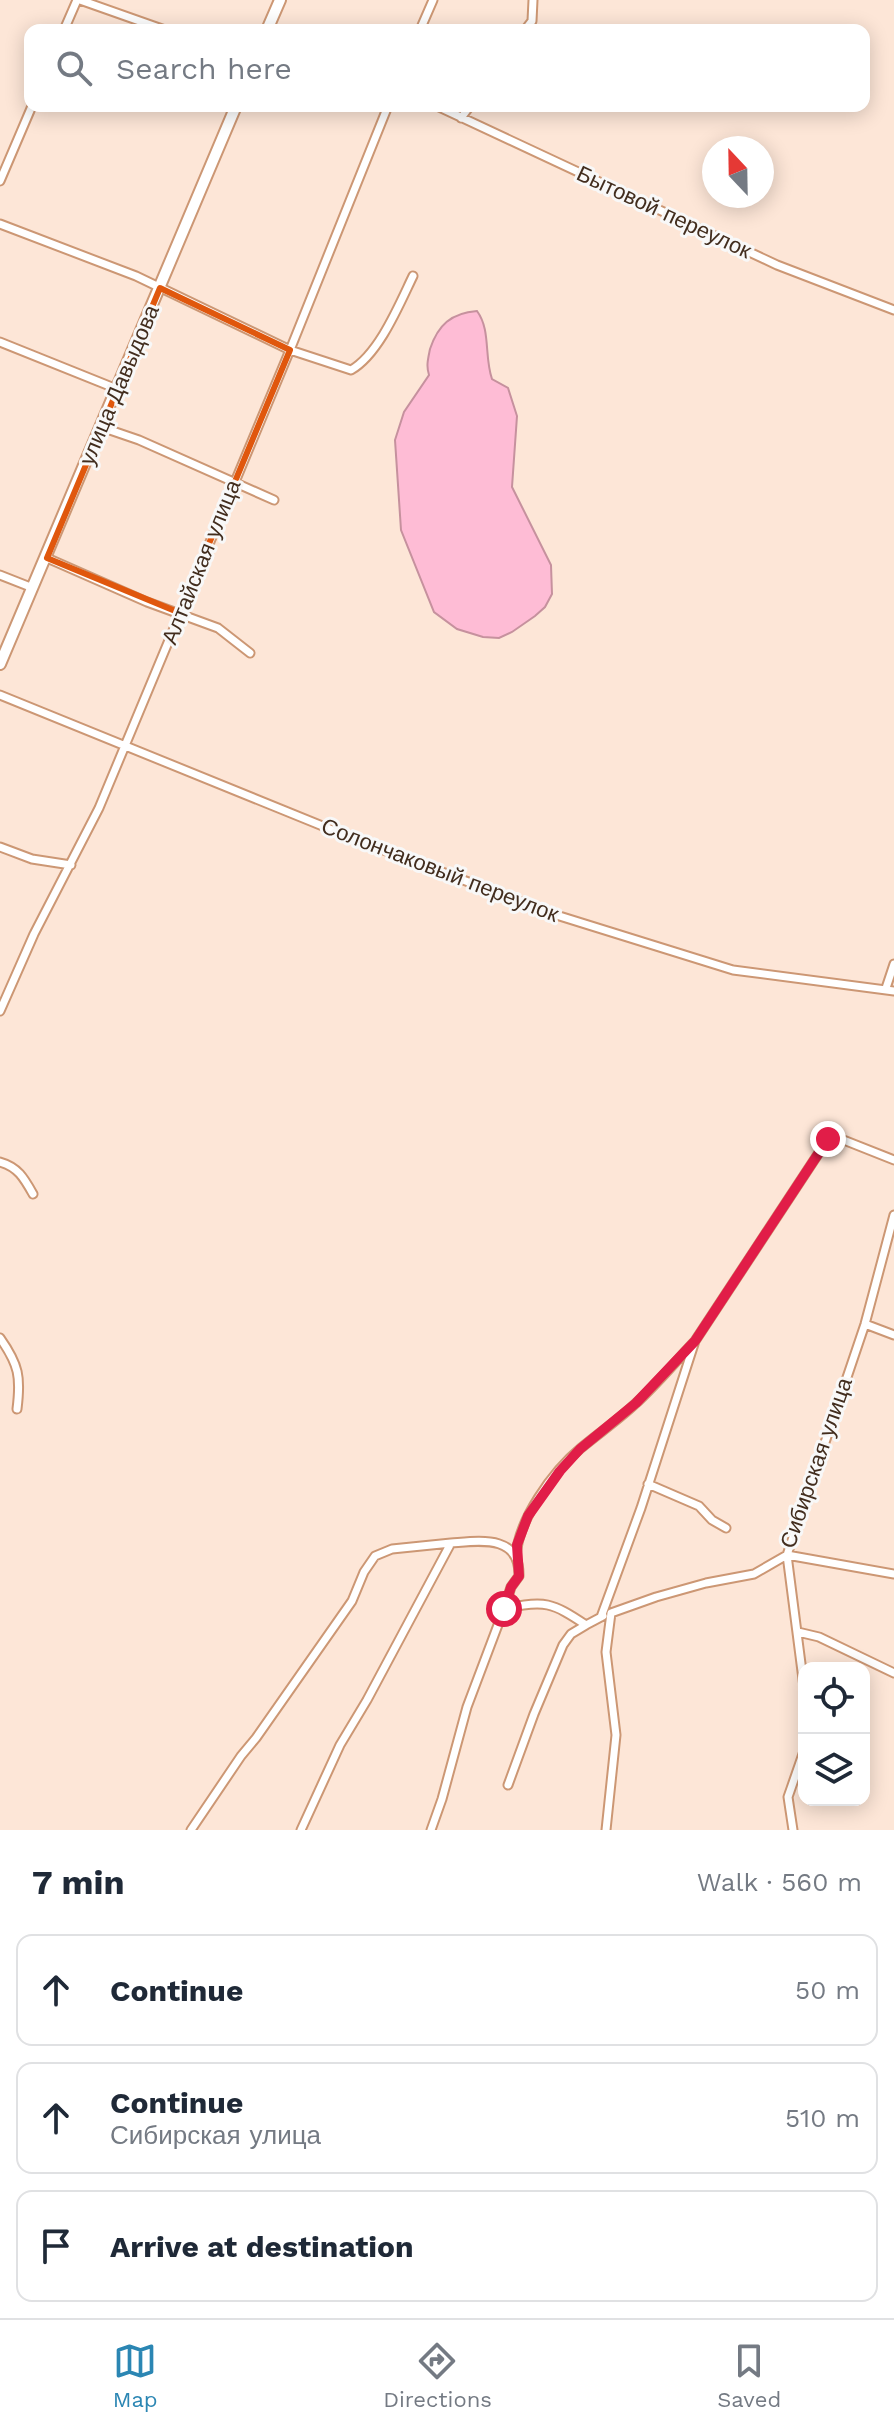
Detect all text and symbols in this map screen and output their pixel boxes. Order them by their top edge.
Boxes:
search box [24,24,870,112]
icon: search [52,46,96,90]
text: Search here [116,51,292,86]
north arrow [702,136,774,208]
street label: Бытовой переулок [573,161,756,264]
street label: улица Давыдова [74,301,164,469]
street label: Алтайская улица [157,475,246,648]
street label: Солончаковый переулок [318,813,562,927]
route end [810,1121,846,1157]
street label: Сибирская улица [775,1374,857,1551]
route start [486,1591,522,1627]
map controls [798,1662,870,1806]
button: locate [798,1662,870,1734]
button: layers [798,1734,870,1806]
text: 7 min [32,1862,125,1902]
text: Walk · 560 m [697,1867,862,1897]
icon: ahead [34,1968,78,2012]
text: Continue [110,1973,243,2008]
text: 50 m [795,1975,860,2005]
text: Continue [110,2085,243,2120]
icon: ahead [34,2096,78,2140]
text: 510 m [785,2103,860,2133]
text: Сибирская улица [110,2120,321,2150]
icon: arrive [34,2224,78,2268]
text: Arrive at destination [110,2229,414,2264]
tab: Map [113,2339,158,2412]
tab: Directions [383,2339,492,2412]
tab: Saved [717,2339,781,2412]

